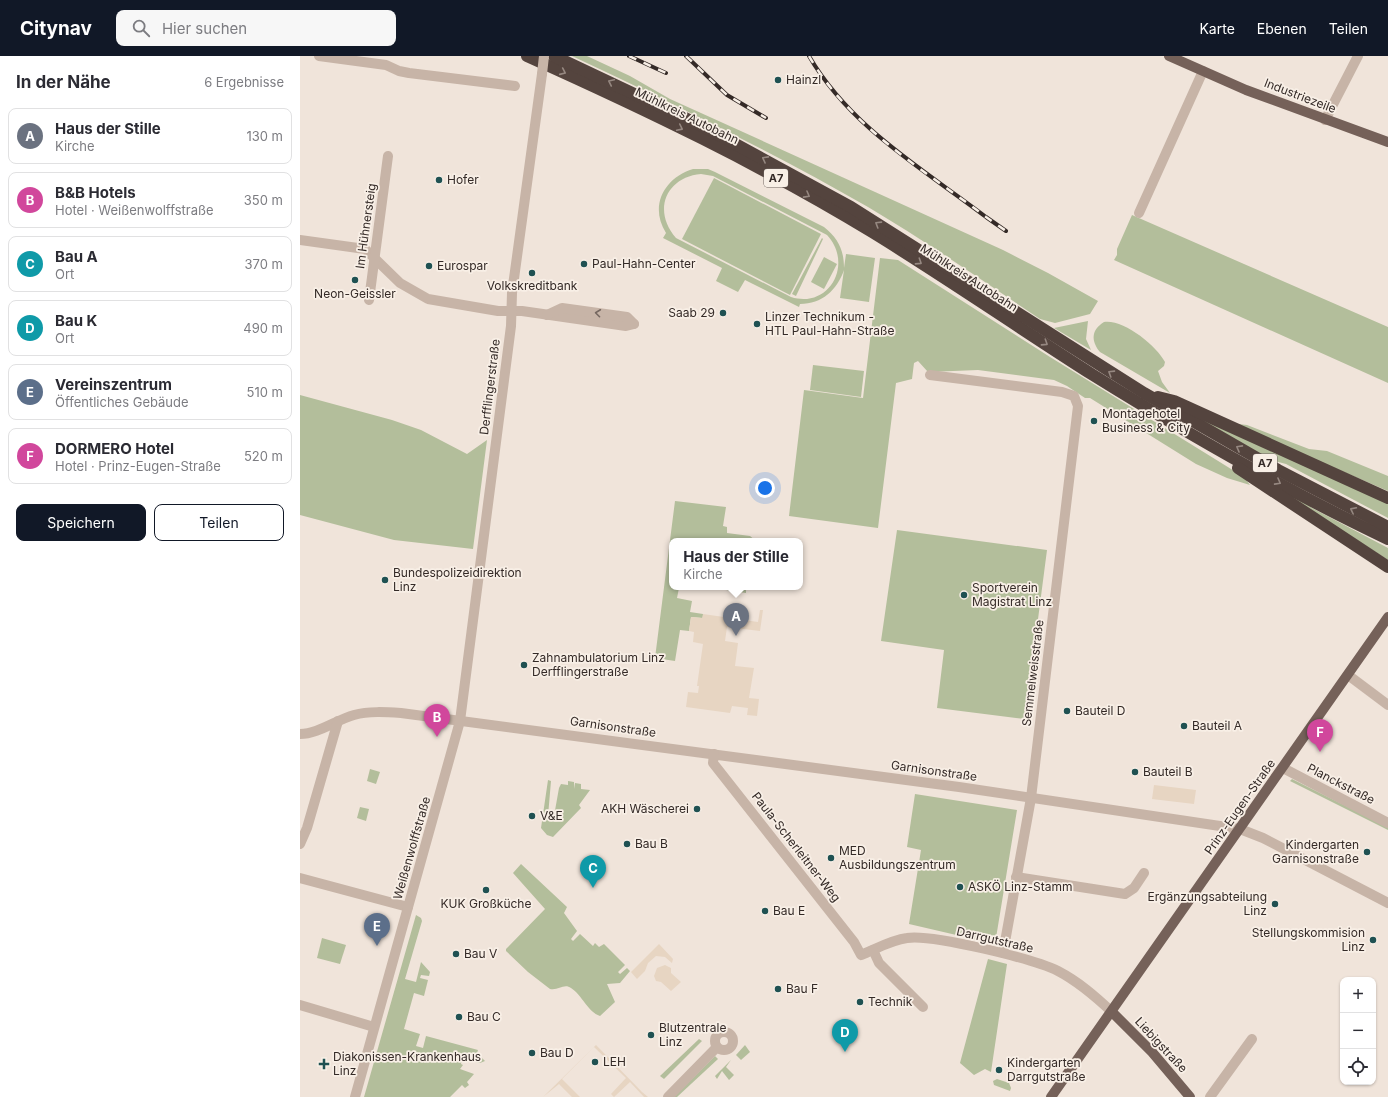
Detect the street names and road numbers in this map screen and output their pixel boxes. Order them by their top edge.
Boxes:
street label: Industriezeile [1262,75,1338,116]
street label: Mühlkreis Autobahn [633,84,741,147]
road number: A7 [764,169,788,187]
street label: Im Hühnersteig [352,182,379,270]
street label: Mühlkreis Autobahn [918,240,1021,315]
street label: Derfflingerstraße [476,338,503,436]
road number: A7 [1253,454,1277,472]
street label: Semmelweisstraße [1019,619,1046,727]
street label: Garnisonstraße [569,713,657,740]
street label: Prinz-Eugen-Straße [1201,756,1278,857]
street label: Garnisonstraße [890,757,978,784]
street label: Planckstraße [1305,760,1377,807]
street label: Paula-Scherleitner-Weg [749,789,844,905]
street label: Weißenwolffstraße [390,795,433,901]
street label: Darrgutstraße [955,923,1035,956]
street label: Liebigstraße [1132,1014,1191,1075]

